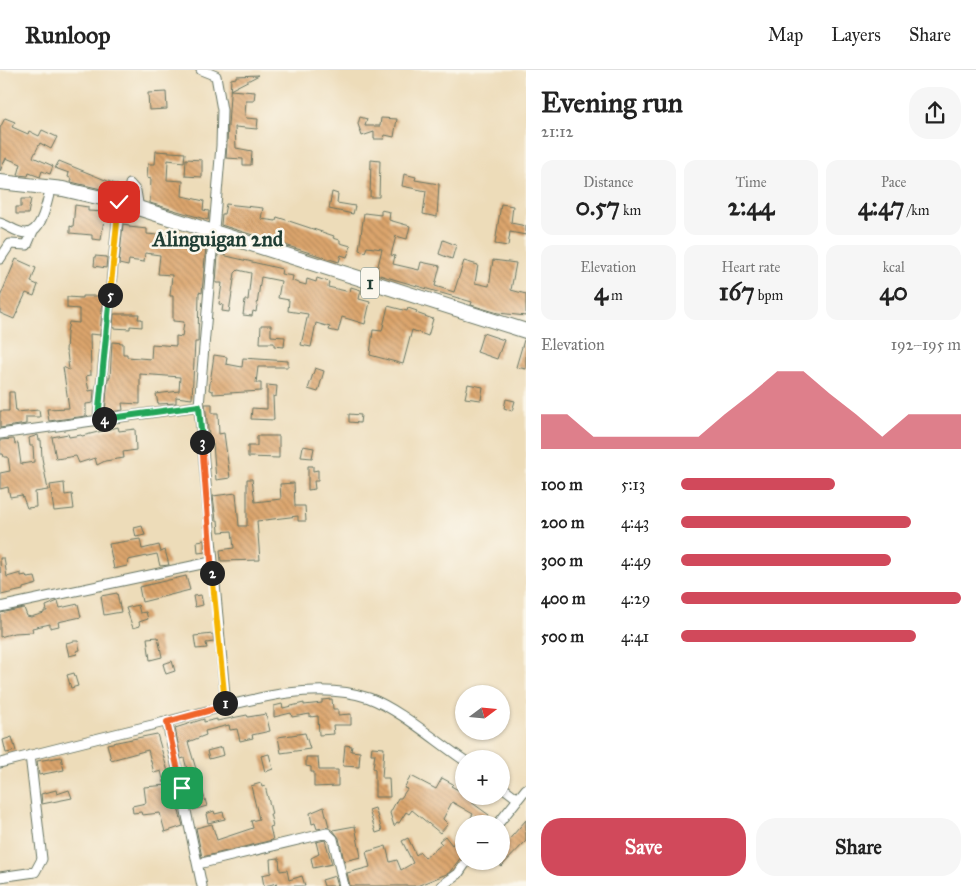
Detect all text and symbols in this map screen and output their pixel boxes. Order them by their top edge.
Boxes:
text: Runloop [25,20,110,50]
text: Map [768,24,803,46]
text: Layers [831,24,881,46]
text: Share [909,24,951,46]
text: Evening run [541,85,683,120]
button: share [909,87,961,139]
text: 21:12 [541,122,573,141]
text: Distance [583,174,633,191]
text: Time [735,174,766,191]
text: Pace [881,174,906,191]
pin [98,181,140,223]
icon: check [105,188,133,216]
text: 0.57 [576,191,620,222]
text: 2:44 [728,191,774,222]
text: 4:47 [858,191,904,222]
text: km [620,202,641,219]
text: /km [904,202,929,219]
district label: Alinguigan 2nd [151,226,284,252]
text: Elevation [581,259,636,276]
text: Heart rate [722,259,780,276]
text: kcal [883,259,905,276]
road number: 1 [361,268,379,298]
text: 4 [594,276,608,307]
text: 167 [719,276,755,307]
text: 40 [879,276,908,307]
pin: 5 [98,282,122,308]
text: 5 [107,287,114,304]
text: m [608,287,623,304]
text: bpm [755,287,783,304]
text: Elevation [541,335,605,354]
text: 192–195 m [891,335,961,354]
pin: 4 [92,406,116,432]
text: 4 [101,411,108,428]
pin: 3 [190,430,214,454]
text: 3 [200,434,205,451]
text: 100 m [541,475,583,494]
text: 5:13 [621,475,645,494]
text: 200 m [541,513,584,532]
text: 4:43 [621,513,649,532]
text: 300 m [541,551,583,570]
text: 4:49 [621,551,651,570]
pin: 2 [200,560,224,586]
text: 2 [209,565,216,582]
text: 400 m [541,589,585,608]
text: 4:29 [621,589,650,608]
text: 500 m [541,627,584,646]
text: 4:41 [621,627,649,646]
north arrow [455,685,510,740]
map controls [455,685,510,870]
pin: 1 [212,690,238,716]
text: 1 [223,695,228,712]
button: + [455,750,510,805]
pin [161,767,203,809]
icon: arrive [168,774,196,802]
button: − [455,815,510,870]
button: Save [541,818,746,876]
button: Share [756,818,961,876]

